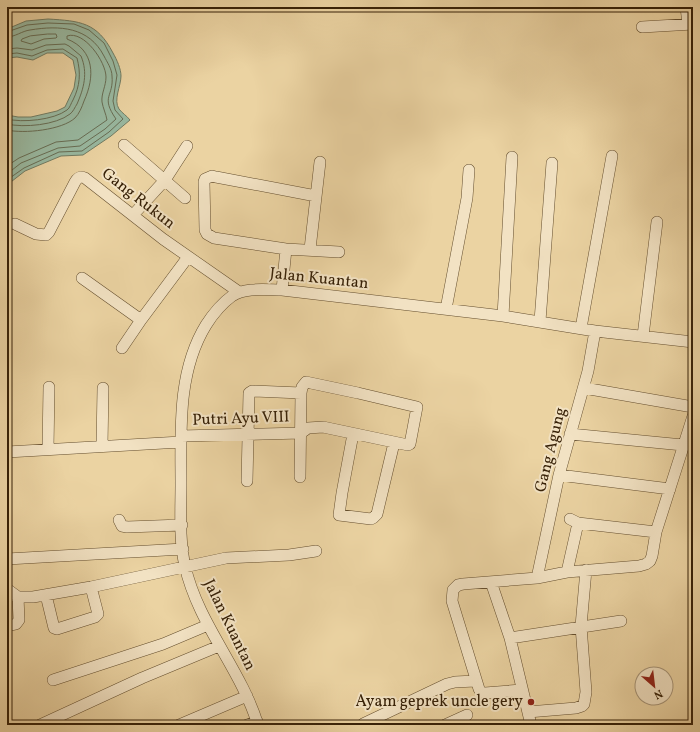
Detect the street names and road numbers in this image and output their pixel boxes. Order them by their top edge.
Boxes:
street label: Gang Rukun [97,163,179,235]
street label: Jalan Kuantan [268,263,370,295]
street label: Gang Agung [530,405,572,495]
street label: Putri Ayu VIII [192,406,290,432]
street label: Jalan Kuantan [197,576,261,674]

